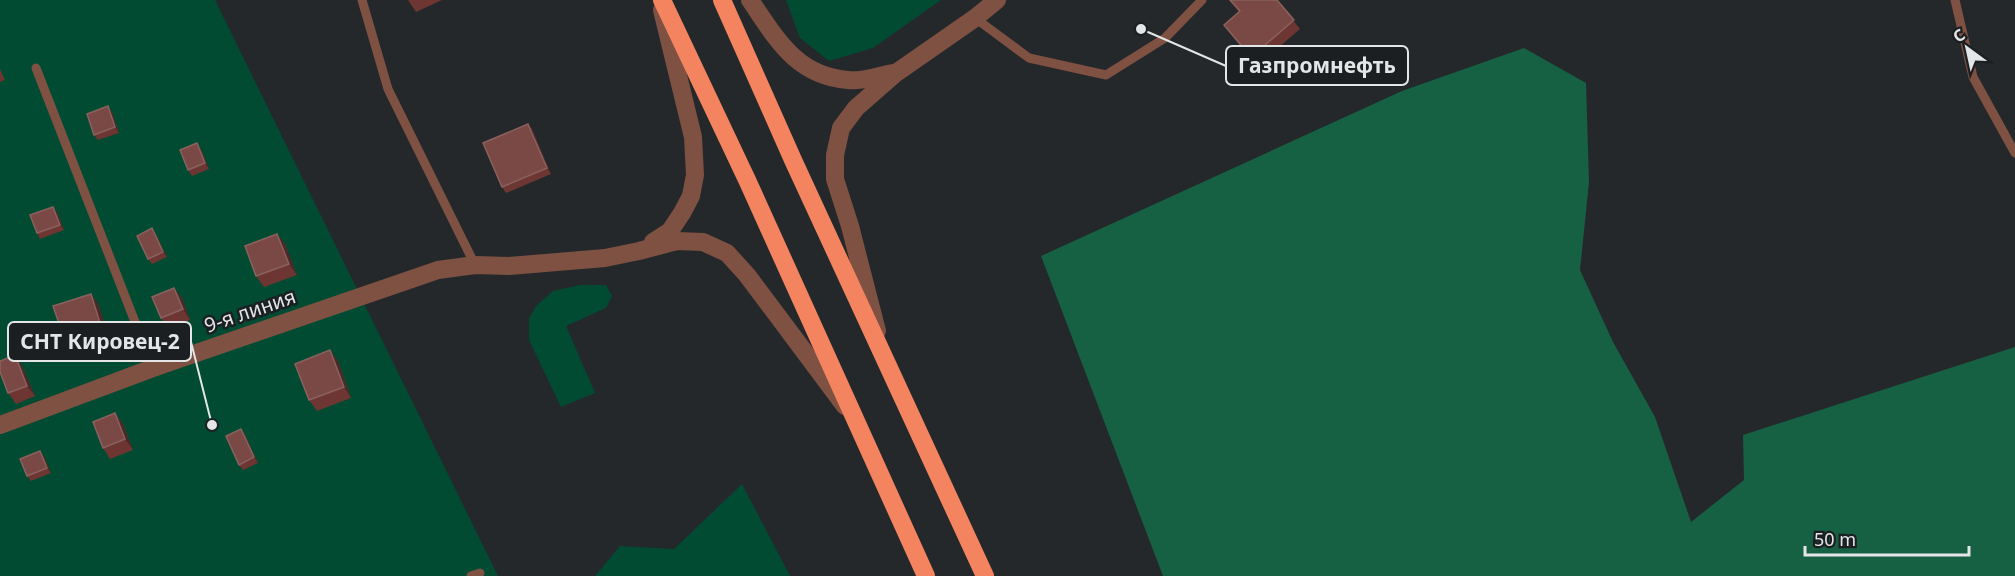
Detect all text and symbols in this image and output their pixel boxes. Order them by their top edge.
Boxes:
north arrow [1937,18,1997,78]
text: С [1949,23,1969,47]
callout: Газпромнефть [1226,46,1408,85]
text: Газпромнефть [1238,51,1396,79]
street label: 9-я линия [201,282,299,339]
callout: СНТ Кировец-2 [8,322,191,361]
text: СНТ Кировец-2 [20,327,180,355]
scale bar [1805,519,1968,557]
text: 50 m [1814,527,1856,551]

